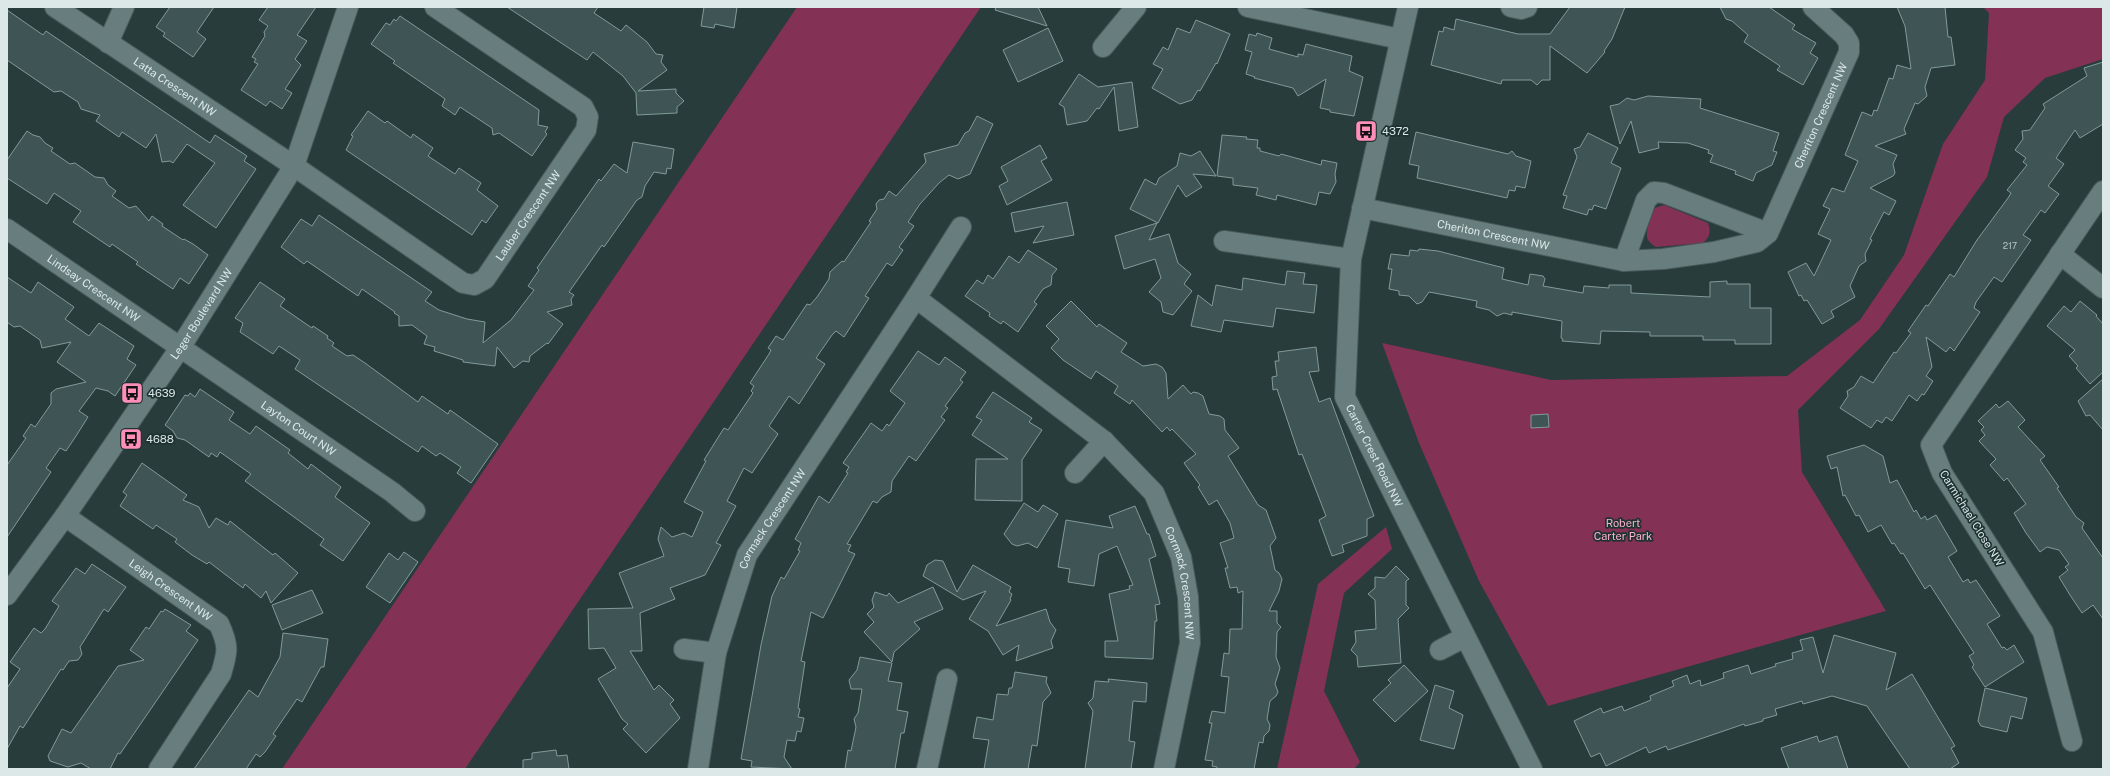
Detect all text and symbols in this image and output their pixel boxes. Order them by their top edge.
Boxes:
street label: Latta Crescent NW [131,55,219,119]
street label: Cheriton Crescent NW [1792,60,1850,170]
bus stop icon: 4372 [1353,118,1379,144]
place label: 4372 [1382,125,1409,137]
street label: Lauber Crescent NW [493,168,563,263]
street label: Cheriton Crescent NW [1436,217,1551,252]
house number: 217 [2003,240,2017,251]
street label: Lindsay Crescent NW [45,252,143,324]
street label: Leger Boulevard NW [168,266,235,361]
bus stop icon: 4639 [119,380,145,406]
place label: 4639 [148,387,176,399]
street label: Layton Court NW [259,398,338,458]
street label: Carter Crest Road NW [1344,402,1405,509]
bus stop icon: 4688 [118,426,144,452]
place label: 4688 [146,433,174,445]
street label: Cormack Crescent NW [737,466,808,570]
street label: Carmichael Close NW [1938,468,2007,569]
park label: Robert Carter Park [1594,517,1652,542]
street label: Cormack Crescent NW [1163,525,1196,641]
street label: Leigh Crescent NW [127,557,215,624]

